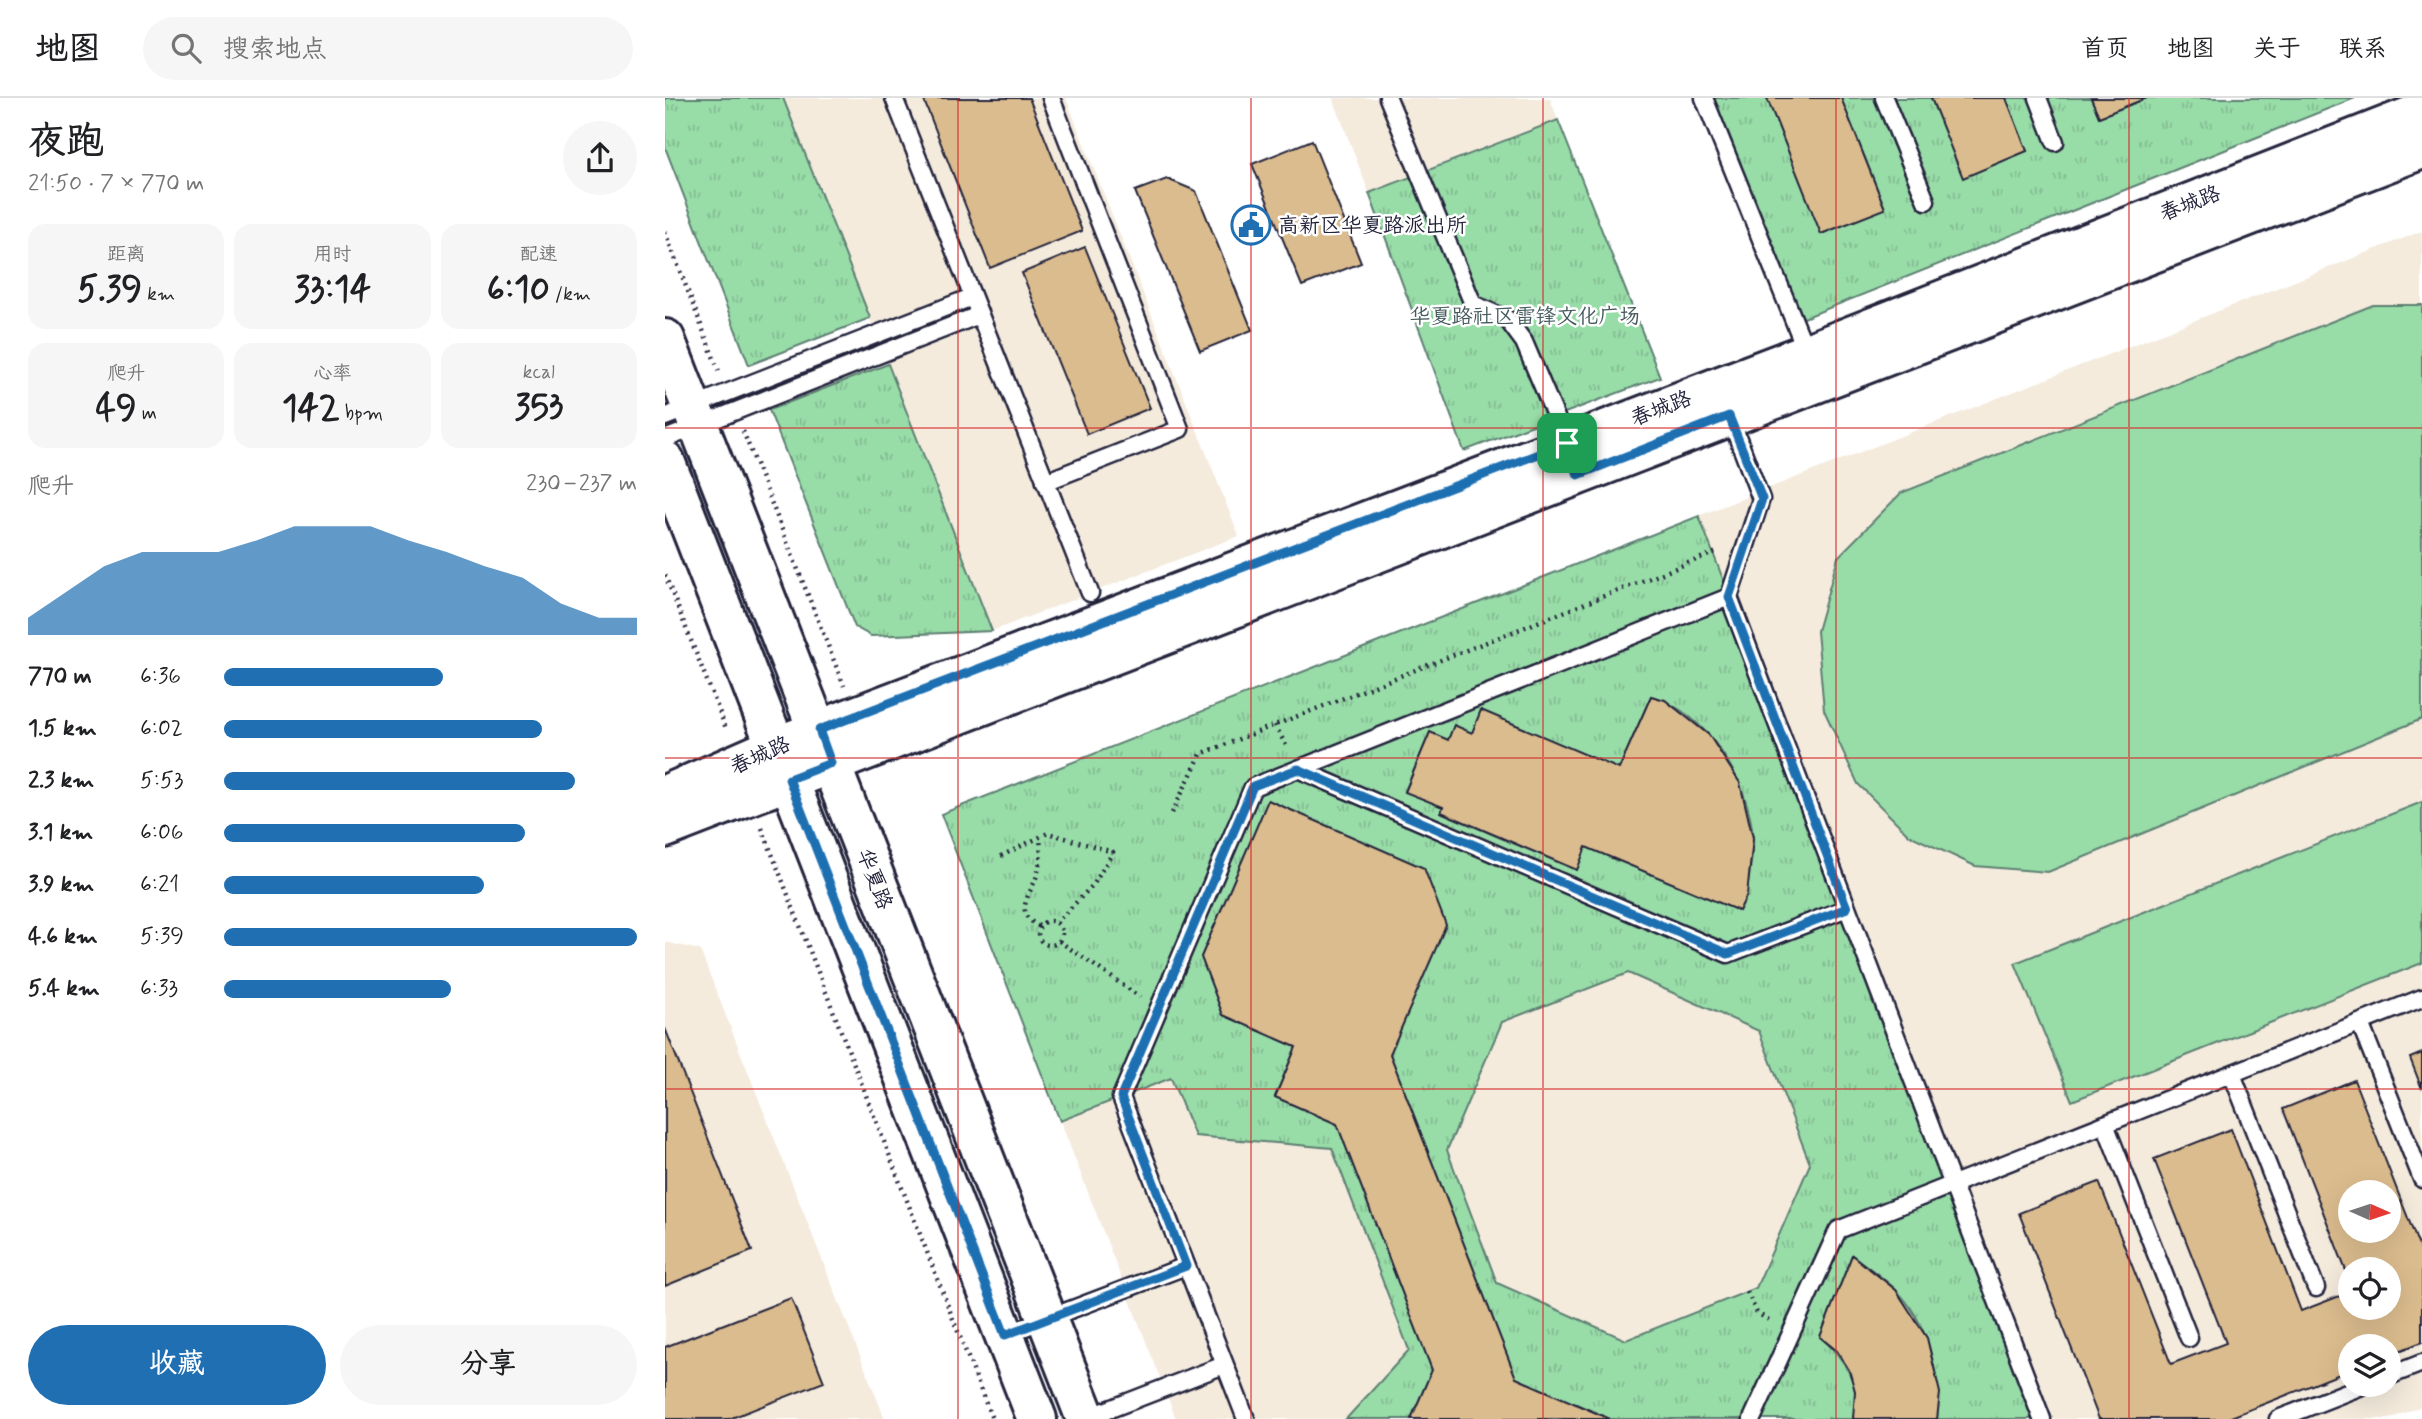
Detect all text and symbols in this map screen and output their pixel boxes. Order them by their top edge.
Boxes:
search box [143,17,633,80]
text: 地图 [35,28,101,72]
icon: search [167,29,205,67]
text: 搜索地点 [223,33,327,67]
text: 首页 [2081,34,2129,65]
text: 地图 [2167,34,2215,65]
text: 关于 [2253,34,2301,65]
text: 联系 [2339,34,2387,65]
text: 夜跑 [28,118,104,167]
button: share [563,121,637,195]
text: 21:50 · 7 × 770 m [28,169,204,199]
street label: 春城路 [2156,180,2225,228]
public building icon: 高新区华夏路派出所 [1230,204,1272,246]
place label: 高新区华夏路派出所 [1278,212,1467,240]
text: 距离 [107,242,145,267]
text: 用时 [313,242,352,267]
text: 配速 [520,242,558,267]
text: 5.39 [77,267,142,313]
text: 33:14 [294,267,371,313]
text: 6:10 [487,267,550,313]
text: km [142,282,175,307]
text: /km [550,282,591,307]
park label: 华夏路社区雷锋文化广场 [1410,303,1641,331]
text: kcal [523,360,555,385]
text: 爬升 [107,361,145,386]
text: 心率 [313,361,352,386]
text: 353 [514,385,563,431]
street label: 春城路 [1627,385,1696,433]
text: 49 [95,386,137,432]
text: 142 [282,386,340,432]
text: m [137,401,157,426]
text: bpm [340,401,383,426]
pin [1537,413,1597,473]
icon: arrive [1548,424,1586,462]
text: 230–237 m [526,469,637,499]
text: 爬升 [28,472,74,502]
text: 770 m [28,662,92,692]
text: 6:36 [140,662,181,692]
text: 1.5 km [28,714,97,744]
text: 6:02 [140,714,183,744]
street label: 春城路 [726,730,795,782]
text: 2.3 km [28,766,94,796]
text: 5:53 [140,766,183,796]
text: 3.1 km [28,818,93,848]
text: 6:06 [140,818,184,848]
street label: 华夏路 [850,845,898,914]
text: 3.9 km [28,870,94,900]
text: 6:21 [140,870,179,900]
text: 4.6 km [28,922,98,952]
text: 5:39 [140,922,184,952]
text: 5.4 km [28,974,100,1004]
text: 6:33 [140,974,178,1004]
north arrow [2338,1180,2401,1242]
map controls [2338,1180,2401,1397]
button: locate [2338,1257,2401,1320]
button: 收藏 [28,1325,326,1405]
button: 分享 [340,1325,637,1405]
button: layers [2338,1334,2401,1397]

